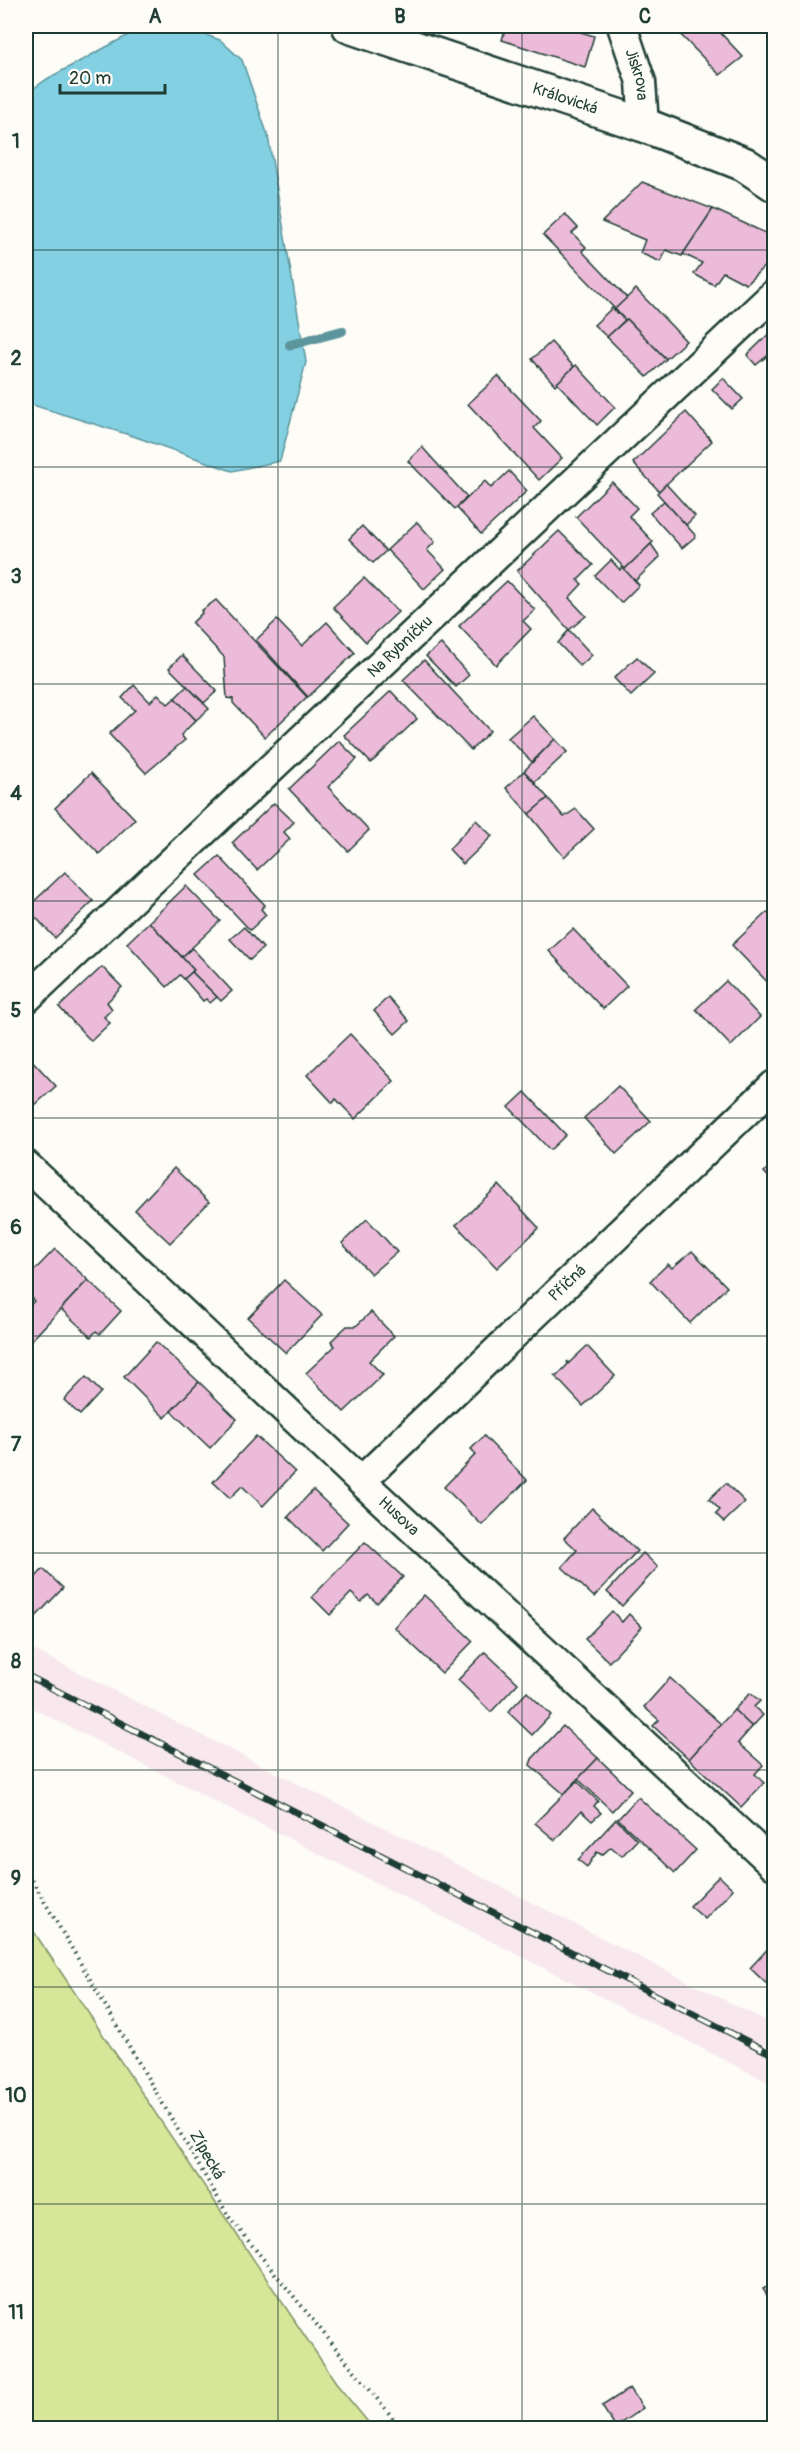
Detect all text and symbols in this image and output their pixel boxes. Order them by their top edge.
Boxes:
text: A [149,4,162,29]
text: B [394,4,406,29]
text: C [639,4,651,29]
street label: Jiskrova [620,46,652,101]
scale bar [60,57,165,95]
text: 20 m [69,67,111,90]
street label: Královická [530,78,600,119]
text: 1 [12,129,20,154]
text: 2 [10,346,22,371]
text: 3 [10,564,22,589]
street label: Na Rybníčku [363,611,437,682]
text: 4 [10,781,22,806]
text: 5 [11,998,22,1023]
text: 6 [10,1215,22,1240]
street label: Příčná [544,1260,590,1306]
text: 7 [11,1432,22,1457]
street label: Husova [374,1492,423,1540]
text: 8 [11,1649,21,1674]
text: 9 [11,1866,21,1891]
text: 10 [5,2083,27,2108]
street label: Zípecká [185,2127,229,2183]
text: 11 [8,2300,24,2325]

